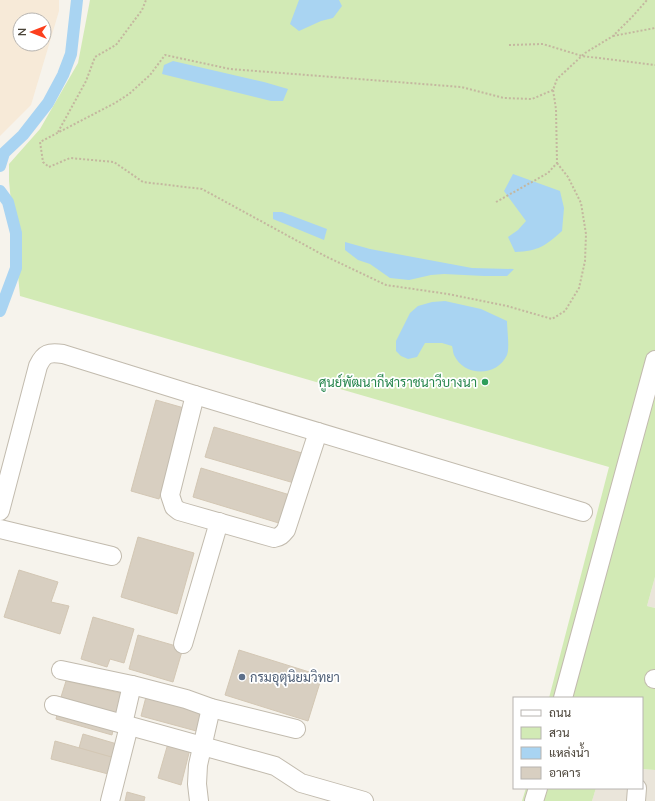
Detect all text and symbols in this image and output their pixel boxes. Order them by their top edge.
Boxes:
north arrow [12,12,52,52]
text: N [15,28,28,36]
place label: ศูนย์พัฒนากีฬาราชนาวีบางนา [319,373,477,392]
marker: ศูนย์พัฒนากีฬาราชนาวีบางนา [480,377,490,387]
place label: กรมอุตุนิยมวิทยา [250,669,340,687]
marker: กรมอุตุนิยมวิทยา [237,672,247,682]
legend [513,697,643,789]
text: ถนน [549,705,572,720]
text: สวน [549,725,570,740]
text: แหล่งน้ำ [549,742,589,760]
text: อาคาร [549,765,581,780]

